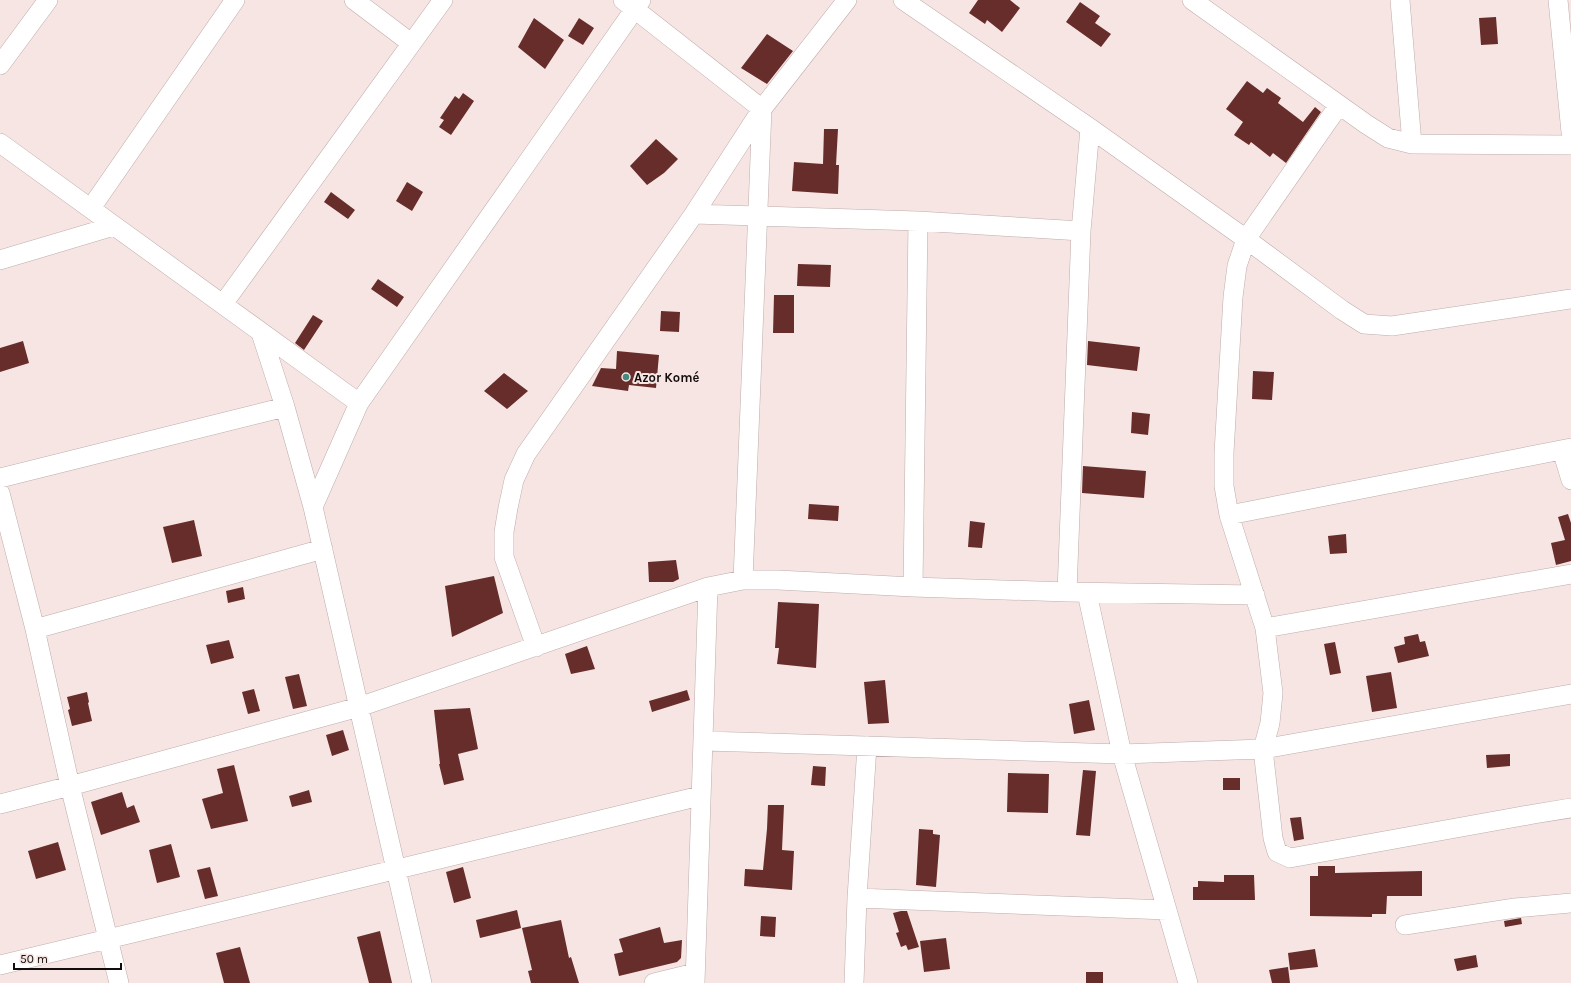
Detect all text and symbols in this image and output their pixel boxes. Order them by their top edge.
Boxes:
place label: Azor Komé [634,370,700,385]
marker: Azor Komé [621,372,631,382]
scale bar [14,945,121,971]
text: 50 m [20,952,48,966]

